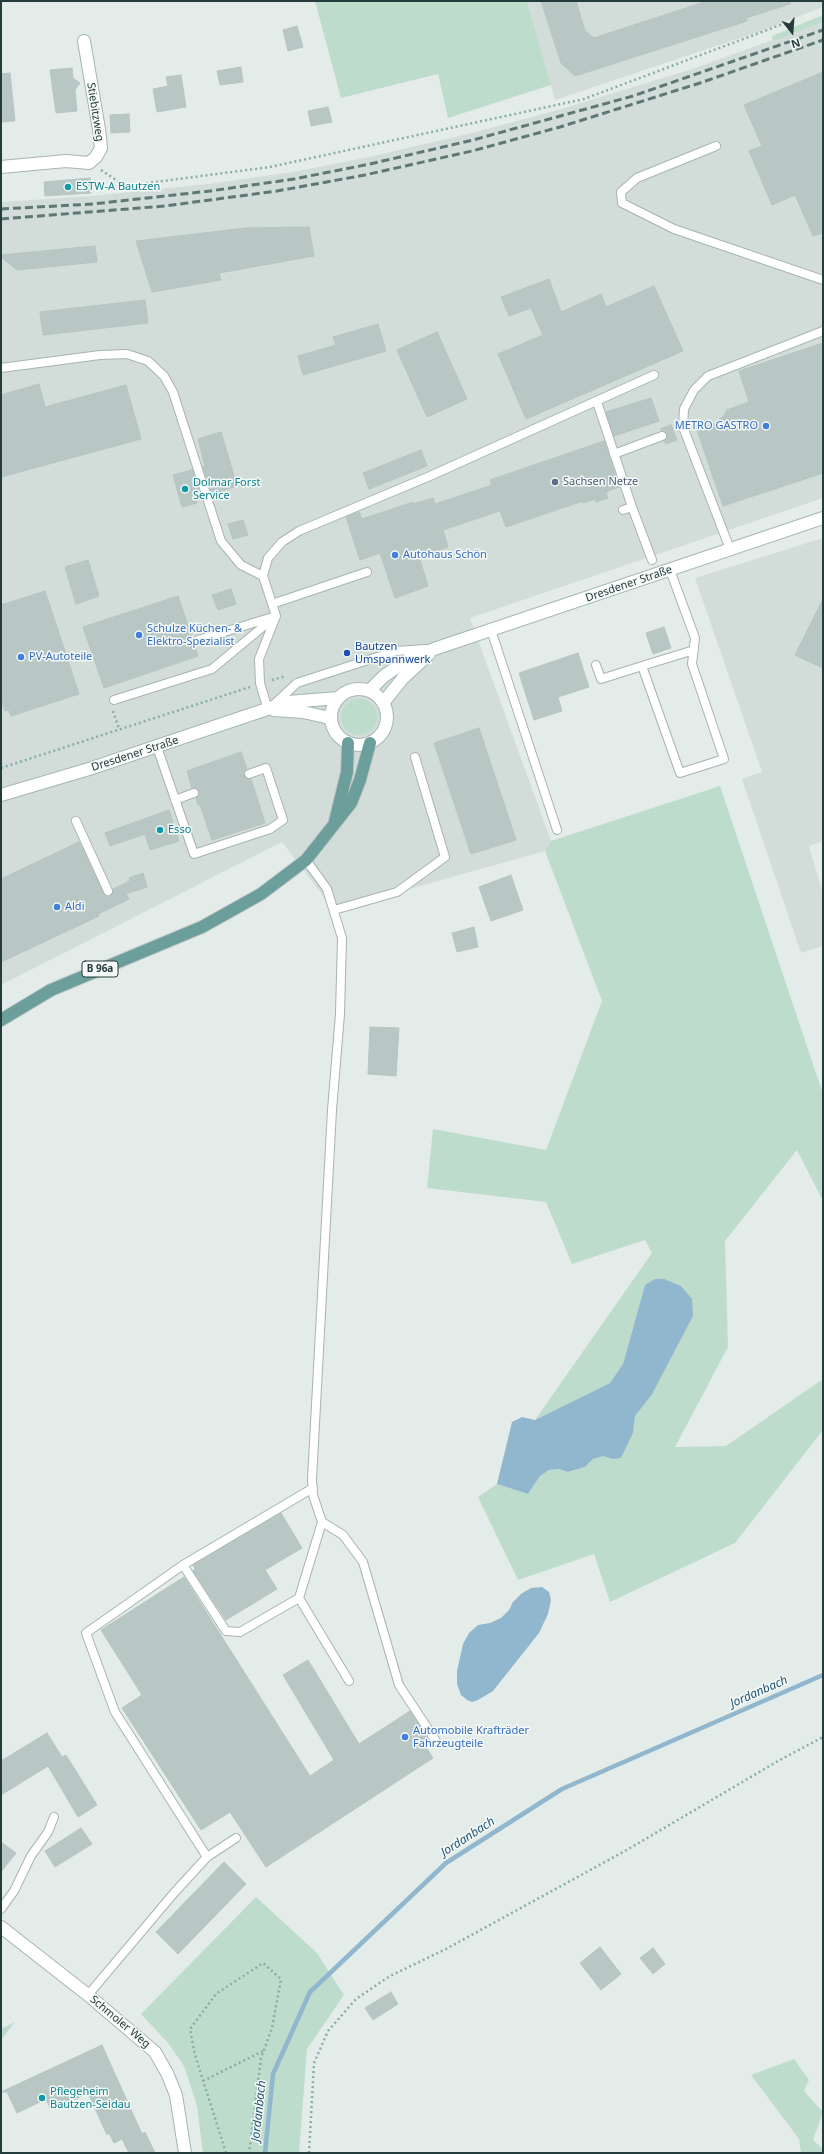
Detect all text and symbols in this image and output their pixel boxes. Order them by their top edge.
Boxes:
north arrow [772,12,812,52]
text: N [789,35,802,52]
street label: Stiebitzweg [84,82,106,142]
place label: ESTW-A Bautzen [76,180,160,194]
marker: ESTW-A Bautzen [63,182,73,192]
place label: METRO GASTRO [675,419,758,433]
marker: METRO GASTRO [761,421,771,431]
place label: Sachsen Netze [563,475,638,489]
place label: Dolmar Forst Service [193,476,261,502]
marker: Sachsen Netze [550,477,560,487]
marker: Dolmar Forst Service [180,484,190,494]
place label: Autohaus Schön [403,548,487,562]
marker: Autohaus Schön [390,550,400,560]
street label: Dresdener Straße [584,563,674,605]
place label: Schulze Küchen- & Elektro-Spezialist [147,622,242,648]
marker: Schulze Küchen- & Elektro-Spezialist [134,630,144,640]
place label: Bautzen Umspannwerk [355,640,430,666]
marker: Bautzen Umspannwerk [342,648,352,658]
place label: PV-Autoteile [29,650,92,664]
marker: PV-Autoteile [16,652,26,662]
street label: Dresdener Straße [90,734,180,774]
place label: Esso [168,823,191,837]
marker: Esso [155,825,165,835]
place label: Aldi [65,900,84,914]
marker: Aldi [52,902,62,912]
road number: B 96a [82,961,118,977]
water label: Jordanbach [728,1673,790,1711]
place label: Automobile Krafträder Fahrzeugteile [413,1724,529,1750]
marker: Automobile Krafträder Fahrzeugteile [400,1732,410,1742]
water label: Jordanbach [438,1814,498,1860]
street label: Schmoler Weg [87,1993,153,2051]
water label: Jordanbach [249,2080,269,2142]
place label: Pflegeheim Bautzen-Seidau [50,2085,131,2111]
marker: Pflegeheim Bautzen-Seidau [37,2093,47,2103]

